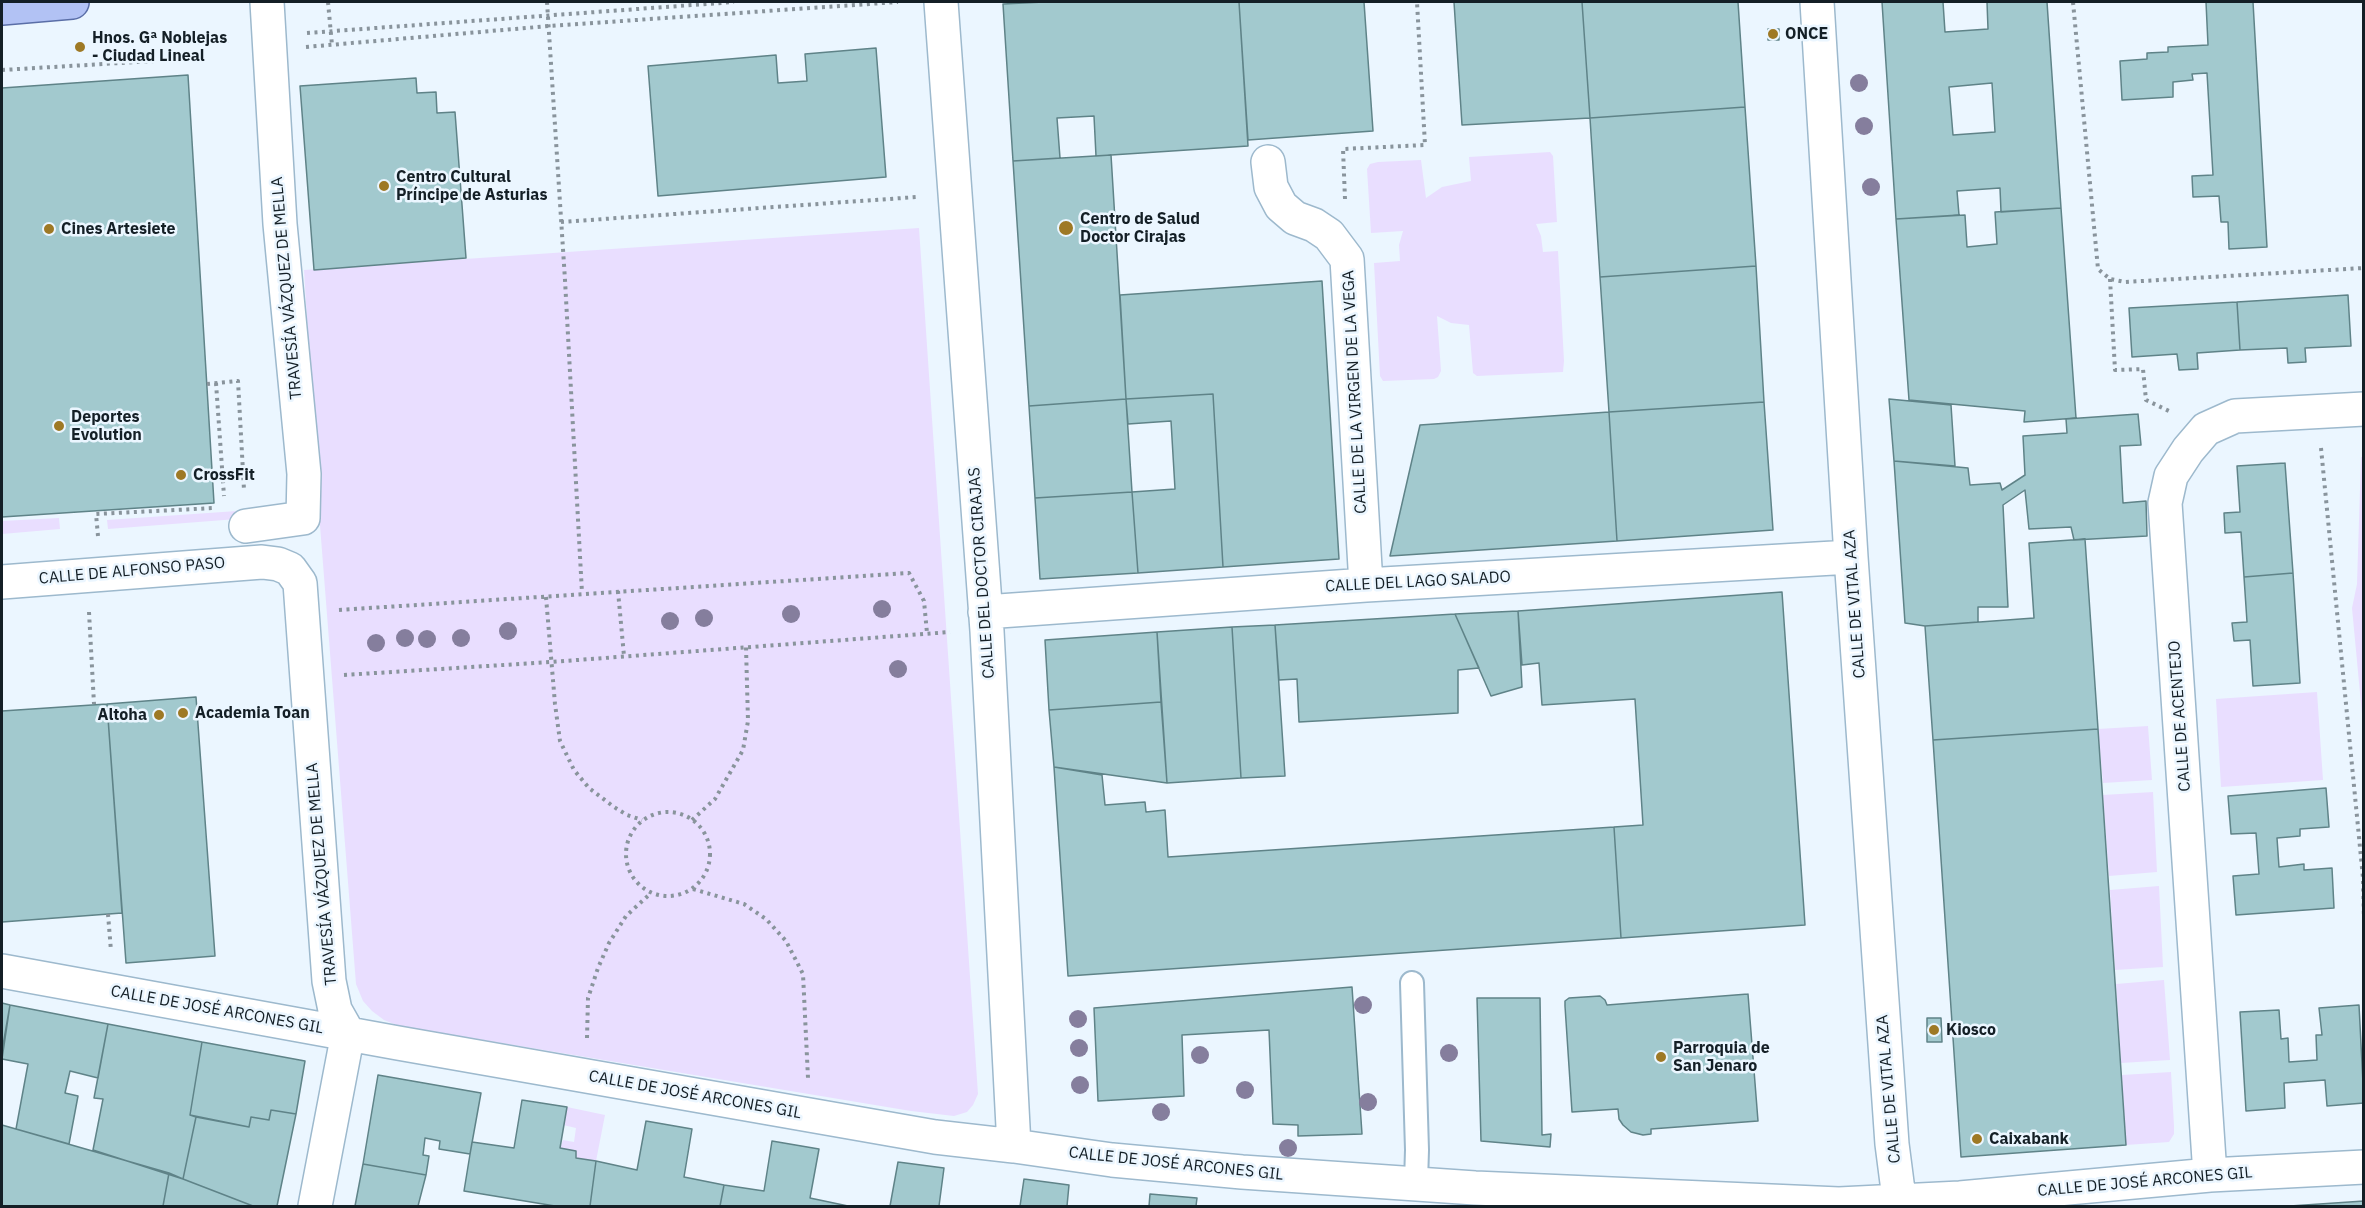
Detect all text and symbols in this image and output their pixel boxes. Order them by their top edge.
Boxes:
place label: ONCE [1785,24,1828,44]
marker: ONCE [1766,27,1780,41]
place label: Hnos. Gª Noblejas - Ciudad Lineal [92,28,227,66]
marker: Hnos. Gª Noblejas - Ciudad Lineal [73,40,87,54]
place label: Centro Cultural Príncipe de Asturias [396,167,548,205]
street label: TRAVESÍA VÁZQUEZ DE MELLA [268,176,306,400]
marker: Centro Cultural Príncipe de Asturias [377,179,391,193]
place label: Centro de Salud Doctor Cirajas [1080,209,1200,247]
place label: Cines Artesiete [61,219,176,239]
marker: Centro de Salud Doctor Cirajas [1057,219,1075,237]
marker: Cines Artesiete [42,222,56,236]
street label: CALLE DE LA VIRGEN DE LA VEGA [1339,270,1371,514]
place label: Deportes Evolution [71,407,142,445]
marker: Deportes Evolution [52,419,66,433]
place label: CrossFit [193,465,255,485]
street label: CALLE DEL DOCTOR CIRAJAS [965,467,999,679]
marker: CrossFit [174,468,188,482]
street label: CALLE DE VITAL AZA [1840,529,1870,679]
street label: CALLE DE ALFONSO PASO [38,553,226,589]
street label: CALLE DEL LAGO SALADO [1325,568,1511,596]
street label: CALLE DE ACENTEJO [2165,640,2195,792]
place label: Academia Toan [195,703,310,723]
place label: Altoha [98,705,147,725]
marker: Academia Toan [176,706,190,720]
marker: Altoha [152,708,166,722]
street label: TRAVESÍA VÁZQUEZ DE MELLA [303,762,341,986]
street label: CALLE DE JOSÉ ARCONES GIL [109,982,325,1038]
street label: CALLE DE VITAL AZA [1873,1014,1905,1164]
place label: Kiosco [1946,1020,1996,1040]
marker: Kiosco [1927,1023,1941,1037]
place label: Parroquia de San Jenaro [1673,1038,1770,1076]
marker: Parroquia de San Jenaro [1654,1050,1668,1064]
street label: CALLE DE JOSÉ ARCONES GIL [587,1067,803,1123]
place label: Caixabank [1989,1129,2069,1149]
marker: Caixabank [1970,1132,1984,1146]
street label: CALLE DE JOSÉ ARCONES GIL [1068,1143,1284,1185]
street label: CALLE DE JOSÉ ARCONES GIL [2037,1163,2253,1201]

